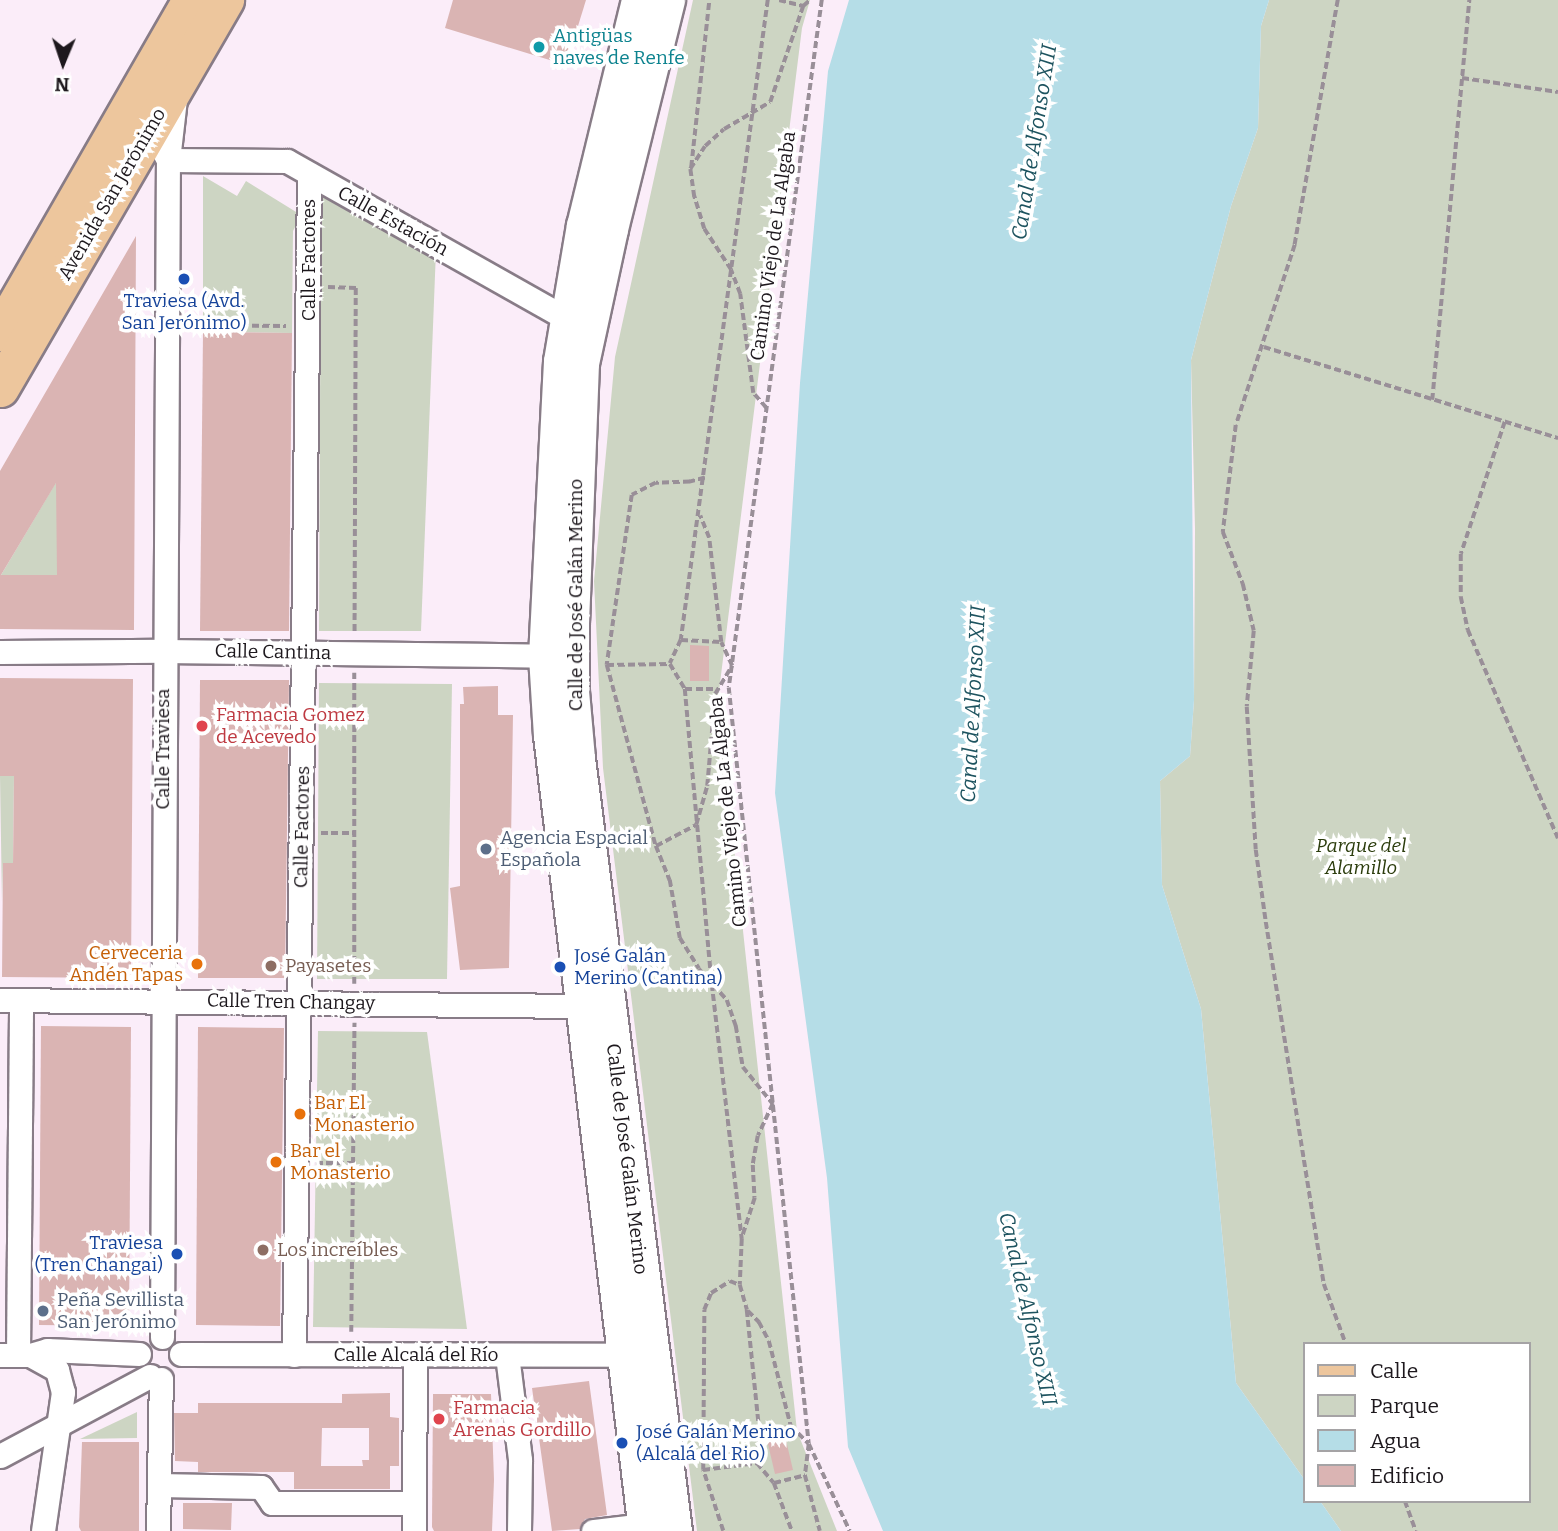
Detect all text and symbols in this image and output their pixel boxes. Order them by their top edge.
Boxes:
place label: Antigüas naves de Renfe [553,25,685,69]
north arrow [28,28,98,98]
marker: Antigüas naves de Renfe [531,39,547,55]
water label: Canal de Alfonso XIII [1006,42,1062,242]
text: N [55,73,70,96]
street label: Avenida San Jerónimo [53,104,171,284]
street label: Camino Viejo de La Algaba [746,130,800,362]
street label: Calle Estación [334,181,452,261]
street label: Calle Factores [298,199,320,321]
marker: Traviesa (Avd. San Jerónimo) [176,271,192,287]
place label: Traviesa (Avd. San Jerónimo) [121,290,247,334]
street label: Calle de José Galán Merino [565,479,587,711]
water label: Canal de Alfonso XIII [955,605,991,803]
street label: Calle Cantina [214,640,332,664]
street label: Calle Traviesa [152,688,174,810]
street label: Camino Viejo de La Algaba [705,696,751,928]
place label: Farmacia Gomez de Acevedo [216,704,365,748]
marker: Farmacia Gomez de Acevedo [194,718,210,734]
street label: Calle Factores [290,766,314,888]
place label: Agencia Espacial Española [500,827,648,871]
park label: Parque del Alamillo [1316,835,1406,879]
marker: Agencia Espacial Española [478,841,494,857]
place label: Cerveceria Andén Tapas [69,942,183,986]
place label: José Galán Merino (Cantina) [574,945,723,989]
place label: Payasetes [285,955,371,977]
marker: Cerveceria Andén Tapas [189,956,205,972]
marker: Payasetes [263,958,279,974]
marker: José Galán Merino (Cantina) [552,959,568,975]
street label: Calle Tren Changay [207,989,375,1015]
street label: Calle de José Galán Merino [602,1042,652,1276]
place label: Bar El Monasterio [314,1092,415,1136]
marker: Bar El Monasterio [292,1106,308,1122]
place label: Bar el Monasterio [290,1140,391,1184]
marker: Bar el Monasterio [268,1154,284,1170]
water label: Canal de Alfonso XIII [993,1210,1063,1408]
place label: Traviesa (Tren Changai) [35,1232,163,1276]
place label: Los increíbles [277,1239,398,1261]
marker: Los increíbles [255,1242,271,1258]
marker: Traviesa (Tren Changai) [169,1246,185,1262]
place label: Peña Sevillista San Jerónimo [57,1289,184,1333]
marker: Peña Sevillista San Jerónimo [35,1303,51,1319]
legend [1302,1342,1530,1503]
street label: Calle Alcalá del Río [333,1344,499,1366]
text: Calle [1370,1358,1418,1384]
text: Parque [1370,1393,1439,1419]
place label: Farmacia Arenas Gordillo [453,1397,591,1441]
marker: Farmacia Arenas Gordillo [431,1411,447,1427]
place label: José Galán Merino (Alcalá del Rio) [636,1421,796,1465]
text: Agua [1370,1428,1421,1454]
marker: José Galán Merino (Alcalá del Rio) [614,1435,630,1451]
text: Edificio [1370,1463,1444,1489]

